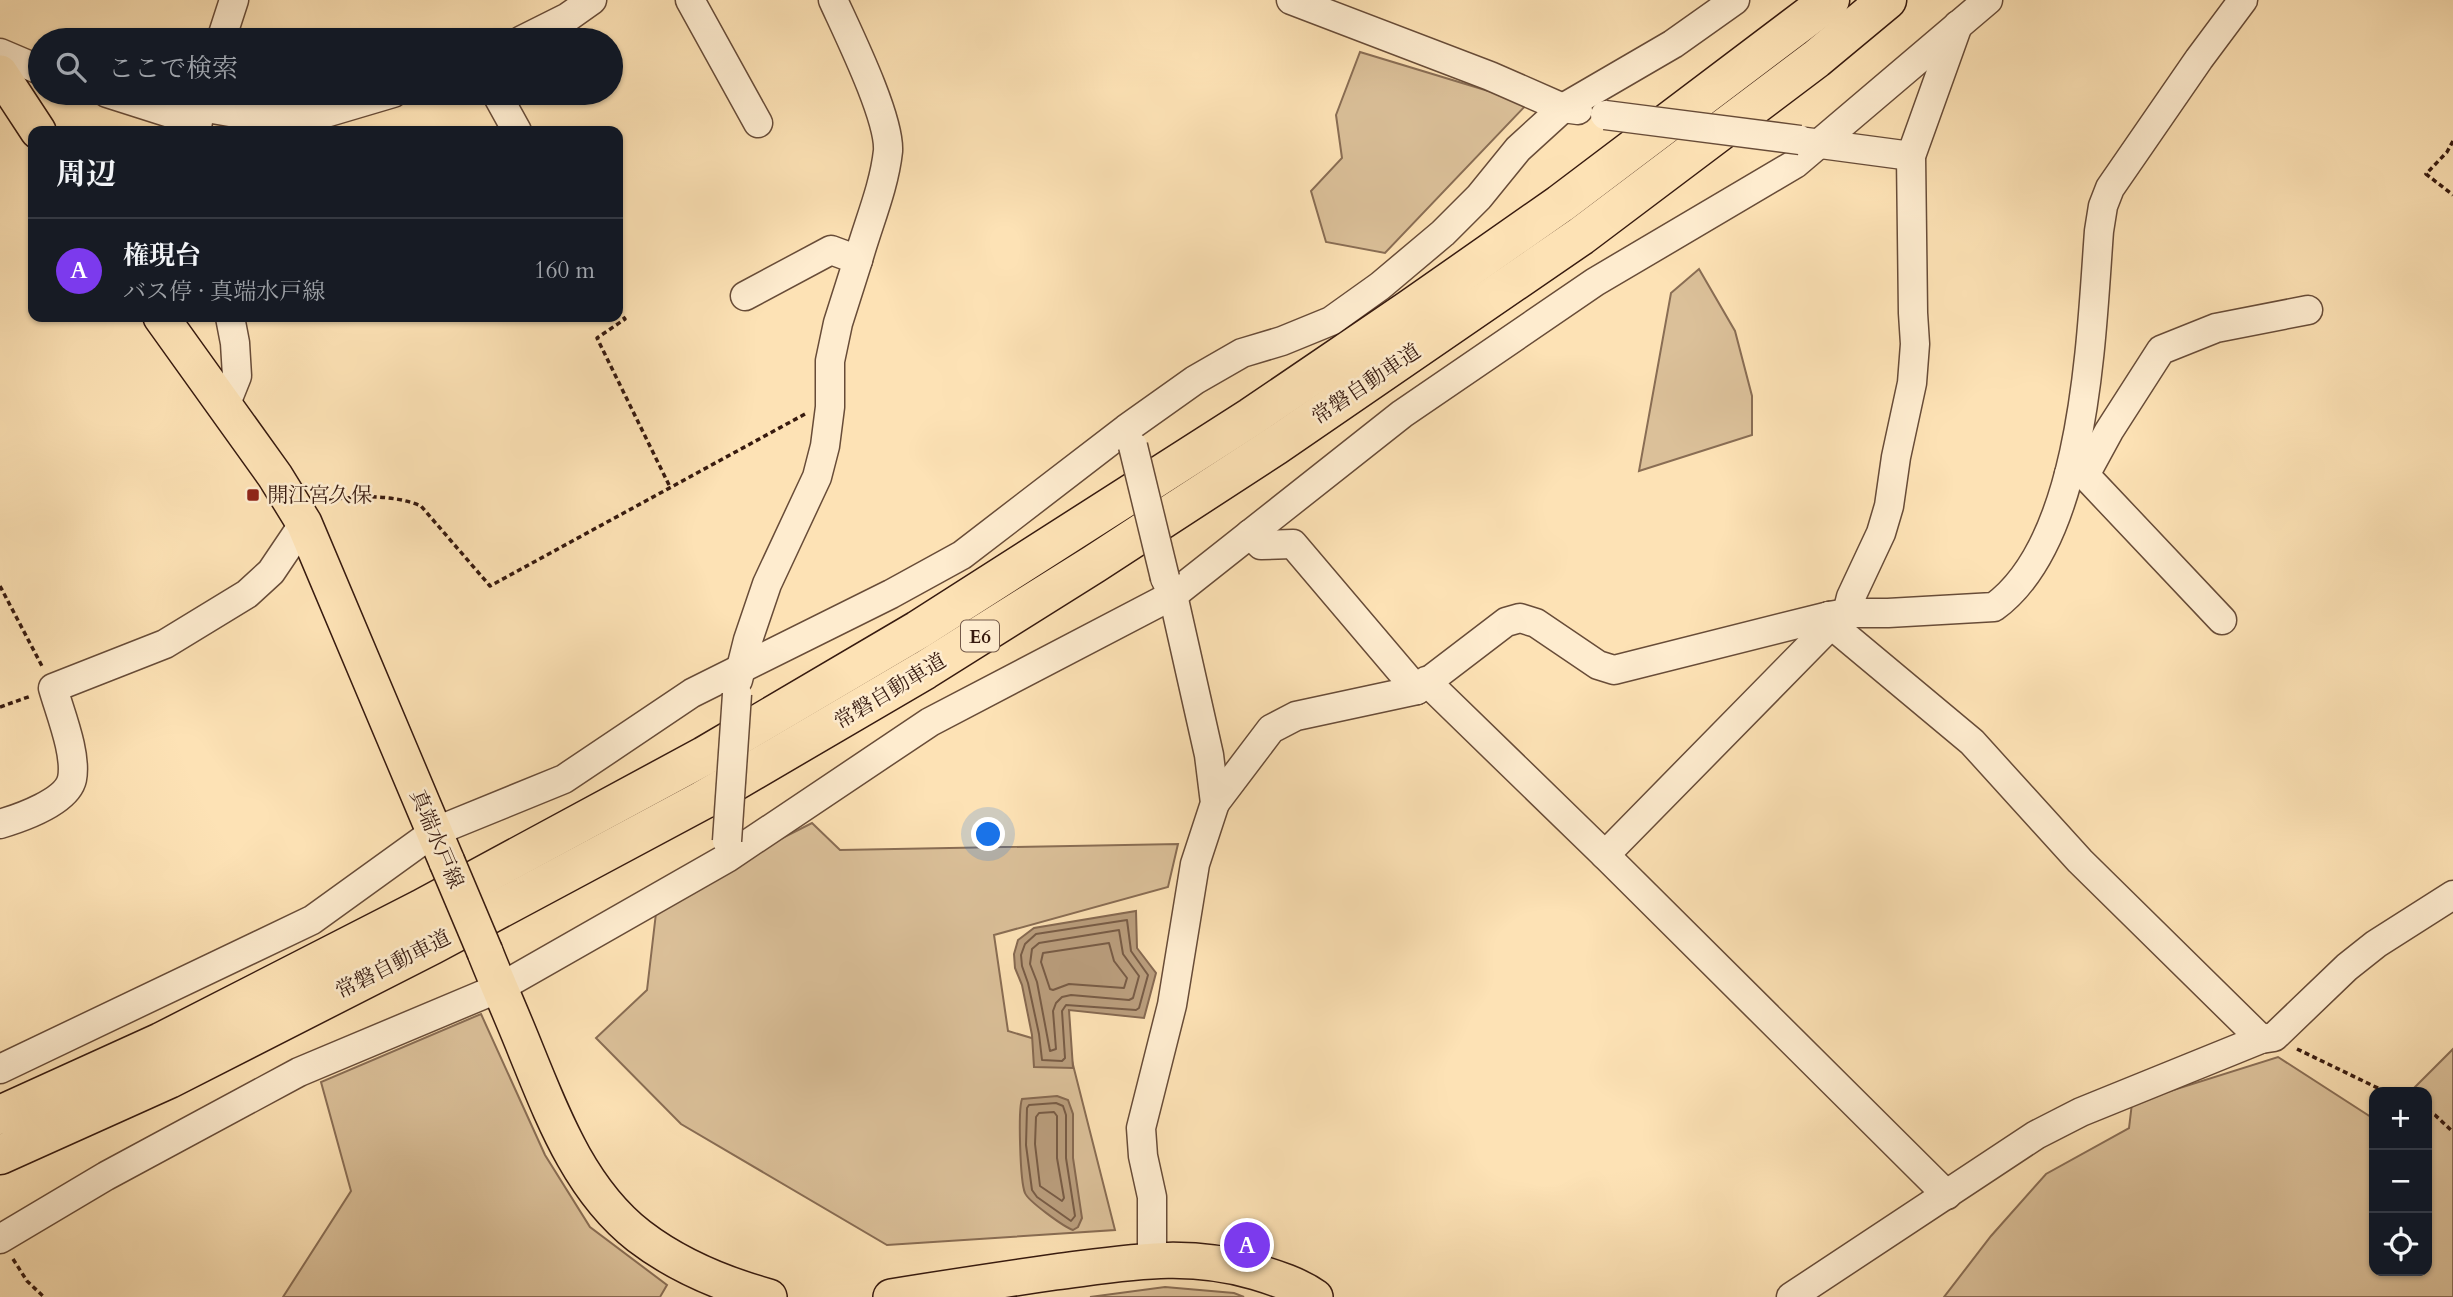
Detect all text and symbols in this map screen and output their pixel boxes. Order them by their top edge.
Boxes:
search box [28,28,623,105]
icon: search [52,48,90,86]
text: ここで検索 [108,51,238,86]
text: 周辺 [56,154,116,195]
text: 権現台 [123,238,201,273]
text: A [70,255,88,286]
text: 160 m [534,255,595,286]
text: バス停 · 真端水戸線 [123,276,325,307]
street label: 常磐自動車道 [1306,337,1427,432]
place label: 開江宮久保 [267,481,372,510]
marker: 開江宮久保 [245,487,261,503]
road number: E6 [961,621,999,652]
street label: 常磐自動車道 [829,647,952,736]
street label: 真端水戸線 [403,785,470,893]
your location [971,817,1005,851]
street label: 常磐自動車道 [331,923,456,1006]
map controls [2369,1087,2432,1276]
button: + [2369,1087,2432,1150]
button: − [2369,1150,2432,1213]
button: locate [2369,1213,2432,1276]
pin: A [1224,1219,1270,1271]

